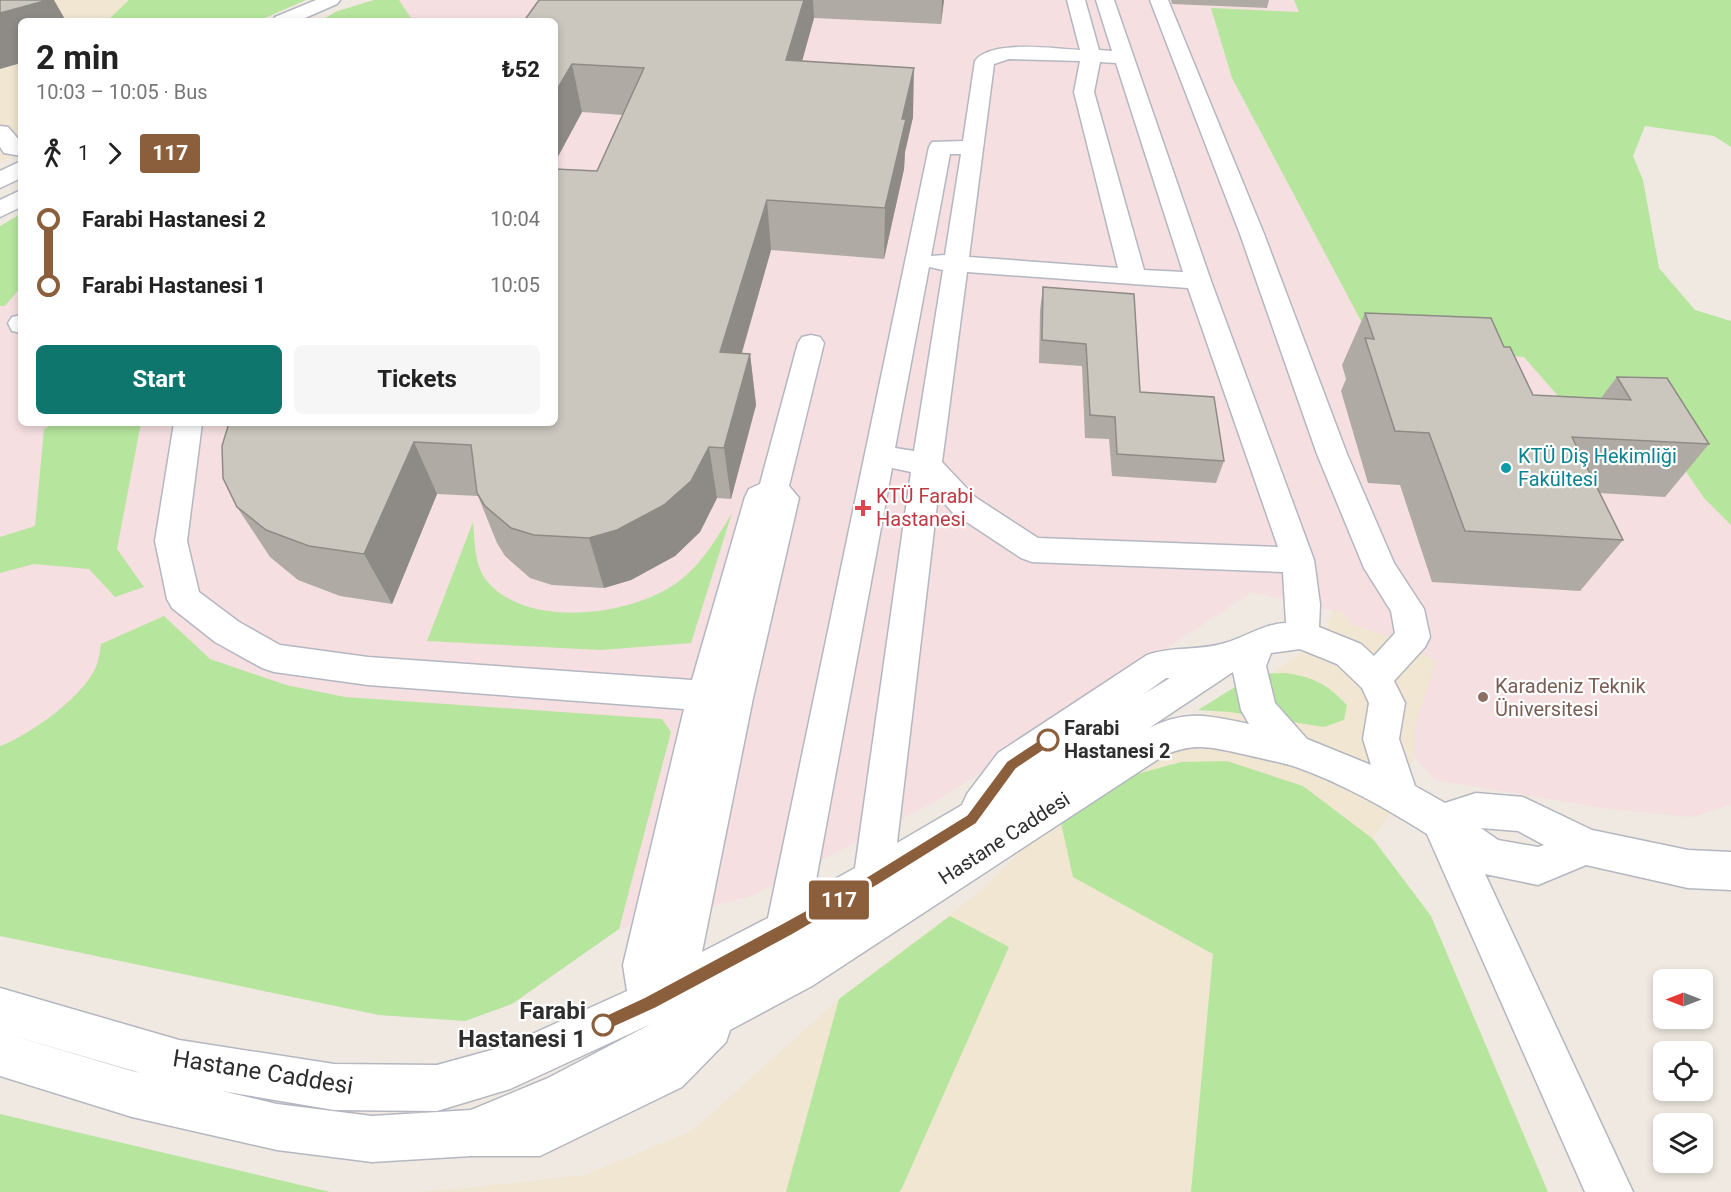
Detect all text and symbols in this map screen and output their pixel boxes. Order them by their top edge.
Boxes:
text: 2 min [36,38,119,77]
text: ₺52 [502,57,540,82]
text: 10:03 – 10:05 · Bus [36,80,208,104]
icon: walk [36,137,69,170]
icon: forward [98,137,131,170]
text: 1 [78,141,89,165]
text: 117 [152,141,188,165]
text: Farabi Hastanesi 2 [82,207,266,232]
text: 10:04 [490,207,540,231]
text: Farabi Hastanesi 1 [82,273,266,298]
text: 10:05 [490,273,540,297]
button: Start [36,345,282,414]
button: Tickets [294,345,540,414]
place label: KTÜ Diş Hekimliği Fakültesi [1518,444,1677,491]
marker: KTÜ Diş Hekimliği Fakültesi [1499,461,1513,475]
place label: KTÜ Farabi Hastanesi [876,484,973,531]
marker: KTÜ Farabi Hastanesi [854,499,872,517]
place label: Karadeniz Teknik Üniversitesi [1495,674,1647,721]
marker: Karadeniz Teknik Üniversitesi [1476,690,1490,704]
place label: Farabi Hastanesi 2 [1064,716,1171,763]
marker: Farabi Hastanesi 2 [1037,729,1059,751]
street label: Hastane Caddesi [934,787,1074,889]
line badge: 117 [804,880,874,920]
text: 117 [821,888,857,912]
north arrow [1653,969,1713,1029]
map controls [1653,969,1713,1173]
place label: Farabi Hastanesi 1 [458,997,586,1053]
marker: Farabi Hastanesi 1 [592,1014,614,1036]
button: locate [1653,1041,1713,1101]
street label: Hastane Caddesi [171,1044,355,1100]
button: layers [1653,1113,1713,1173]

